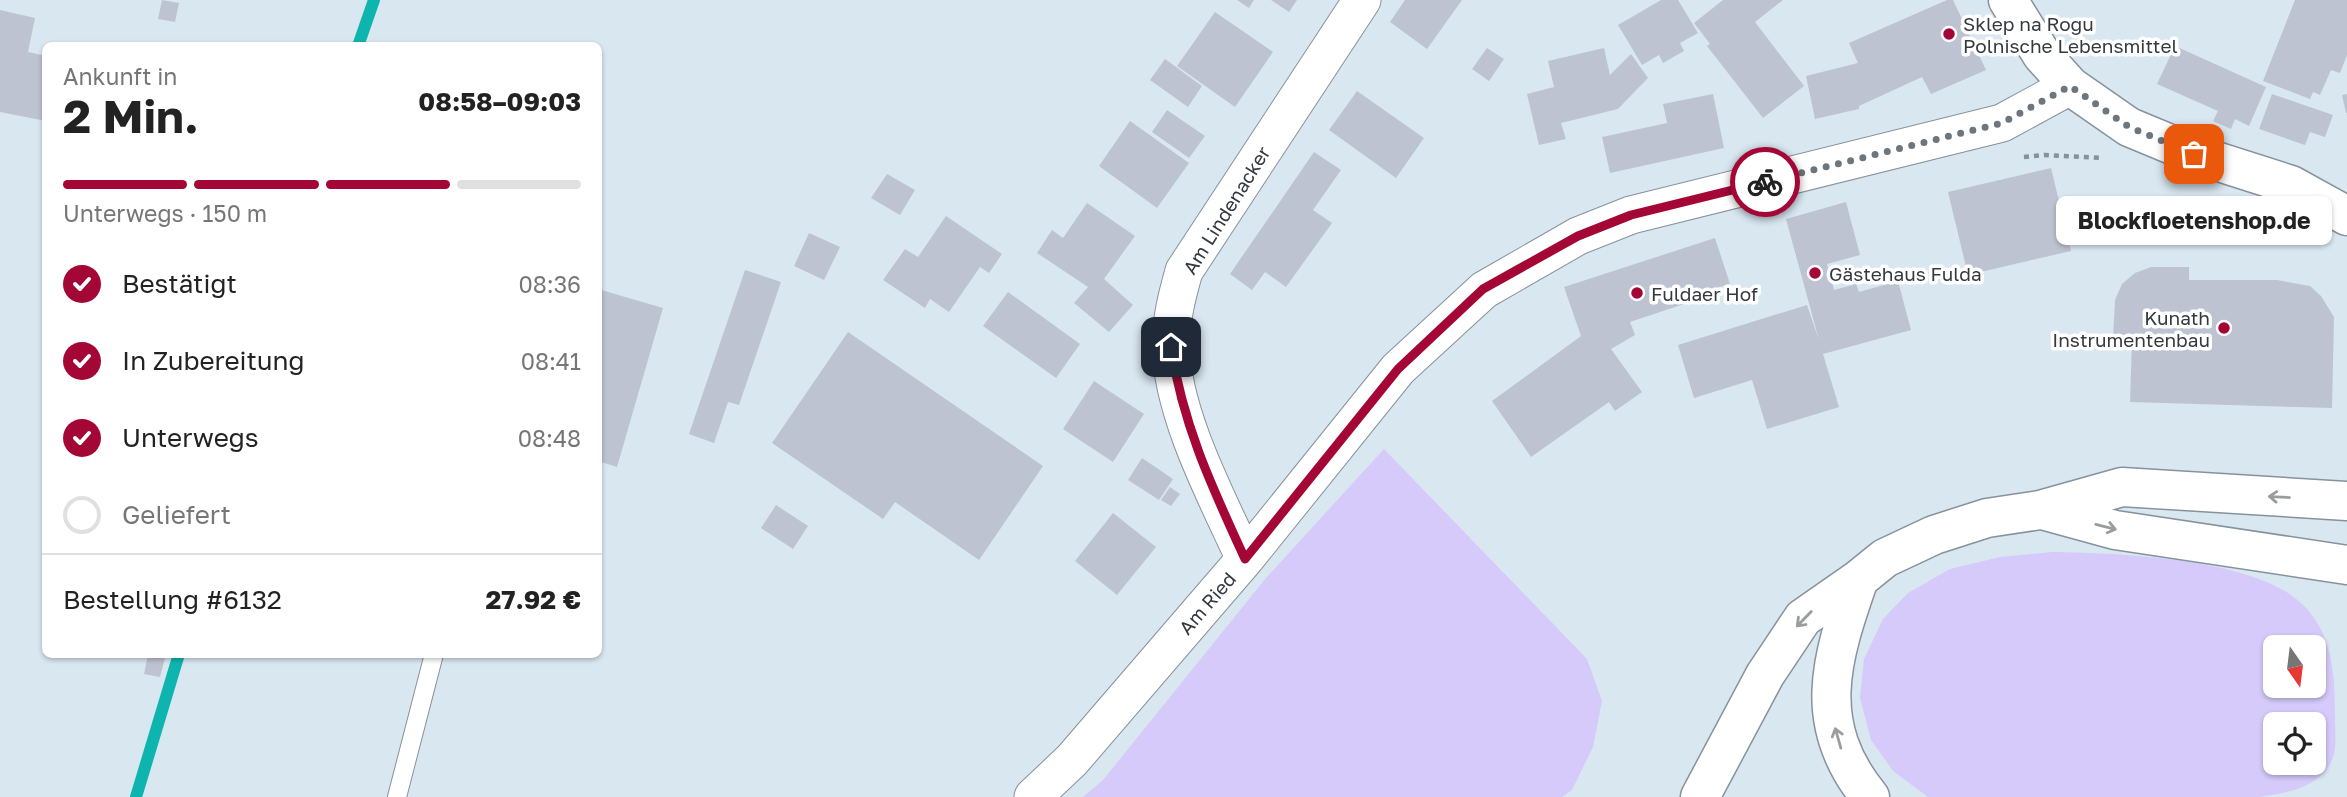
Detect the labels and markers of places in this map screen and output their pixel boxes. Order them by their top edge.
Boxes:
place label: Sklep na Rogu Polnische Lebensmittel [1963,12,2178,57]
marker: Sklep na Rogu Polnische Lebensmittel [1941,26,1957,42]
pin [2164,124,2224,184]
callout: Blockfloetenshop.de [2056,196,2332,245]
place label: Gästehaus Fulda [1829,262,1982,285]
marker: Gästehaus Fulda [1807,265,1823,281]
place label: Fuldaer Hof [1651,282,1758,305]
marker: Fuldaer Hof [1629,285,1645,301]
place label: Kunath Instrumentenbau [2052,306,2210,351]
pin [1141,317,1201,377]
marker: Kunath Instrumentenbau [2216,320,2232,336]

